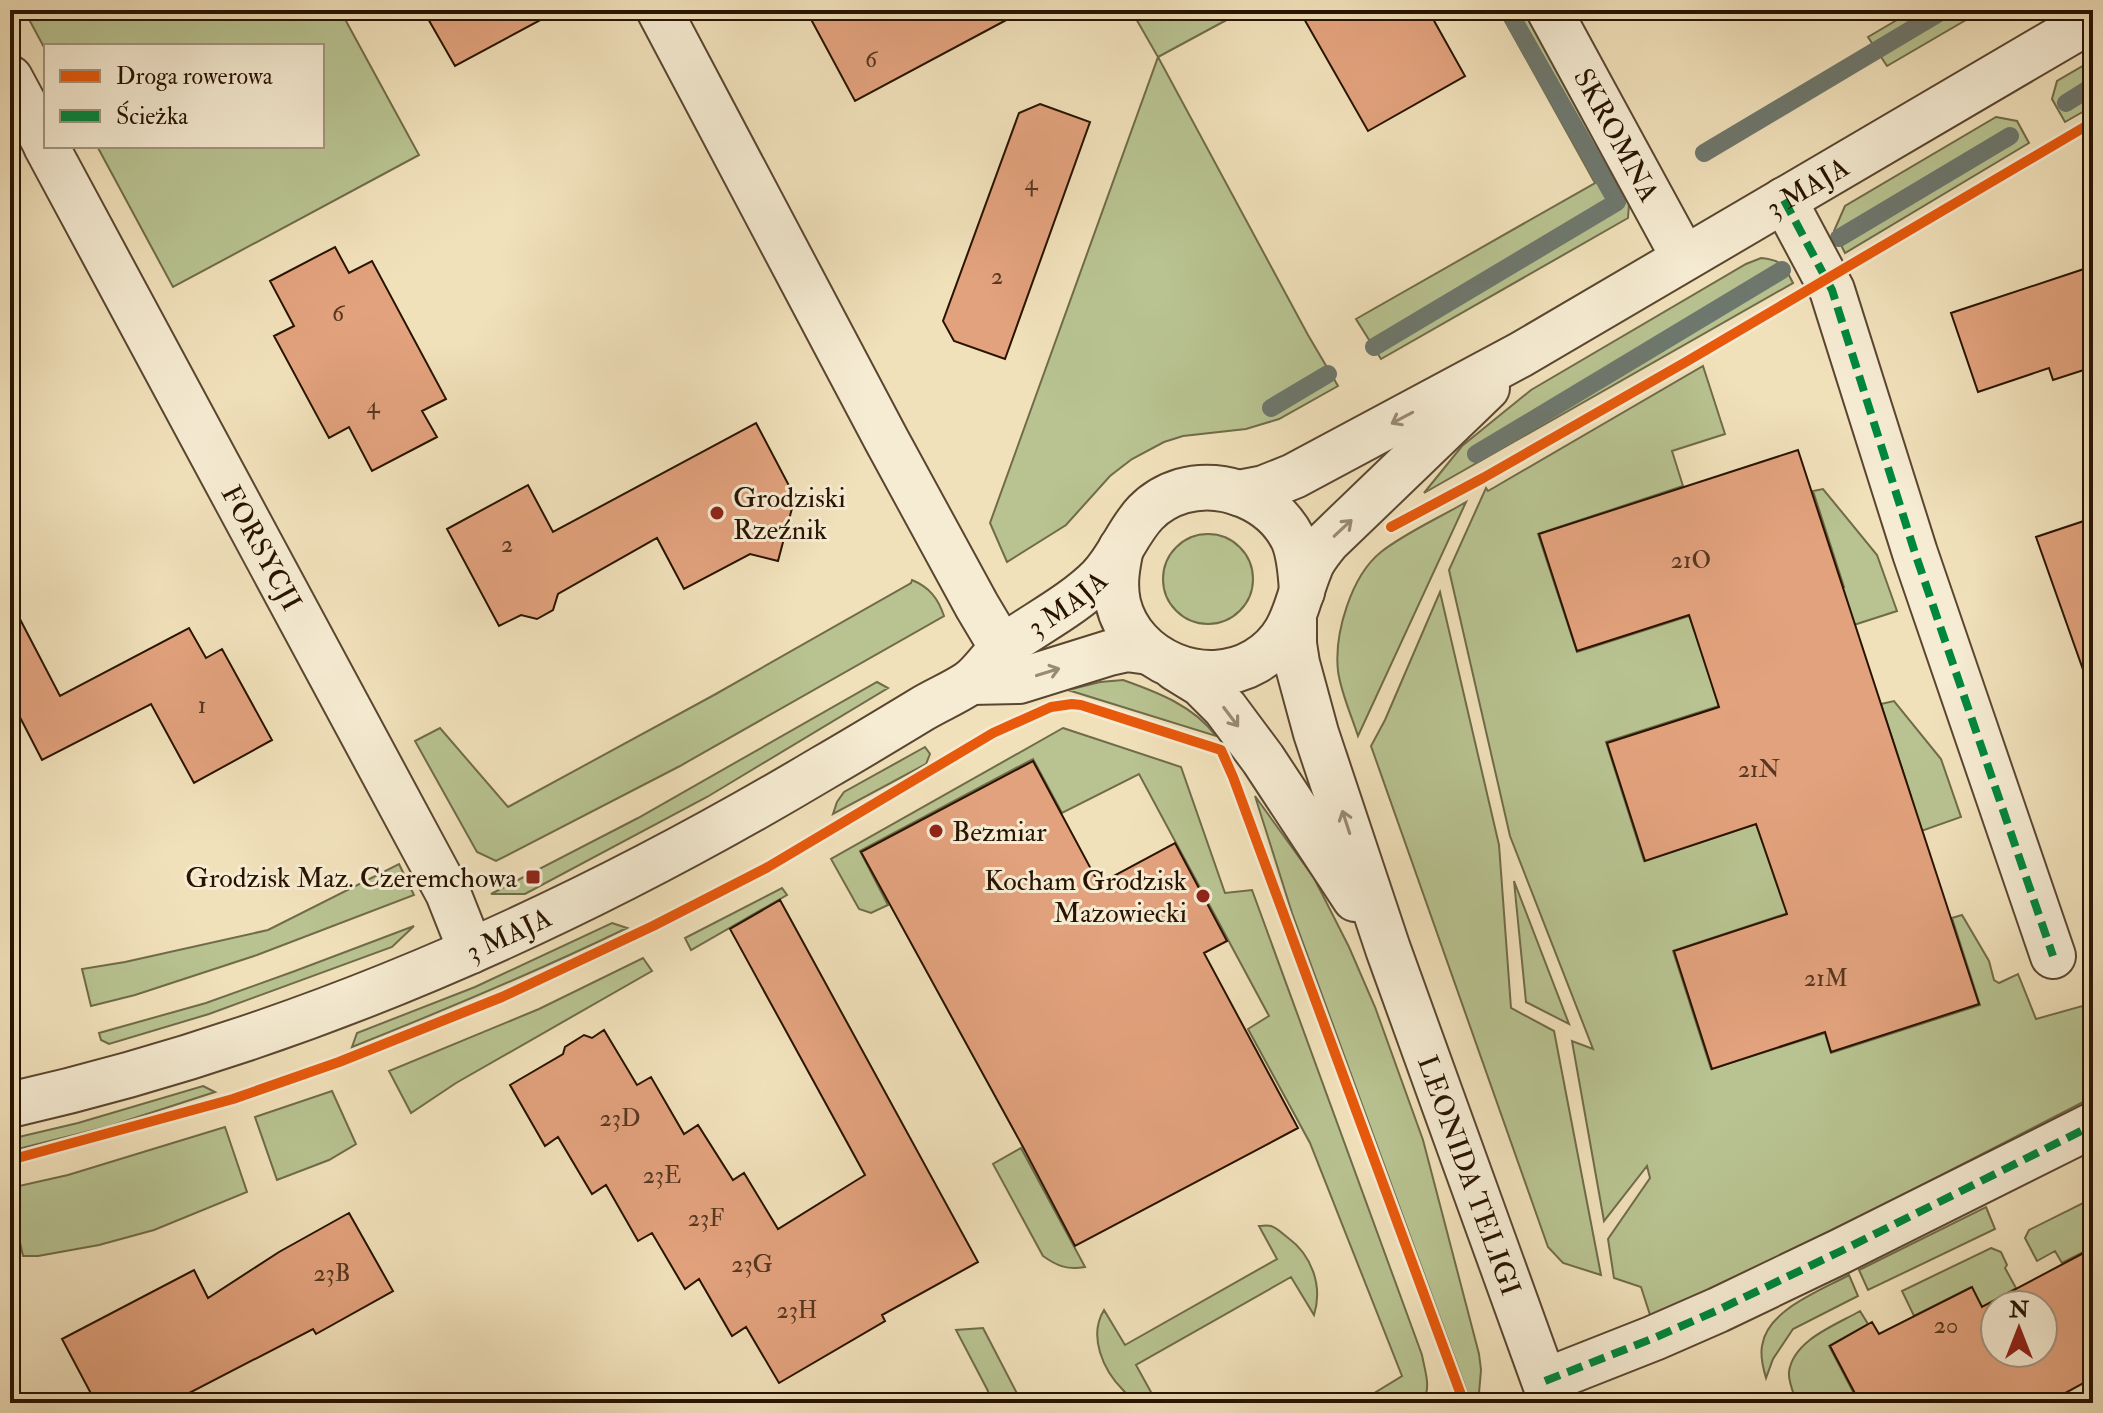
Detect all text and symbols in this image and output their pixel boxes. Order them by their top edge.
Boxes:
legend [44,44,324,148]
house number: 6 [865,44,879,75]
text: Droga rowerowa [116,61,274,92]
street label: SKROMNA [1565,63,1666,208]
text: Ścieżka [116,100,189,132]
street label: 3 MAJA [1760,150,1856,226]
house number: 4 [1025,167,1039,198]
house number: 2 [991,261,1003,292]
house number: 6 [332,298,346,329]
house number: 4 [367,390,381,421]
one-way arrow [1390,410,1414,426]
street label: FORSYCJI [213,479,309,617]
place label: Grodziski Rzeźnik [733,481,846,548]
marker: Grodziski Rzeźnik [708,504,726,522]
one-way arrow [1333,518,1353,537]
house number: 2 [501,529,513,560]
house number: 21O [1671,545,1711,576]
street label: 3 MAJA [1022,564,1116,645]
one-way arrow [1034,664,1060,679]
house number: 1 [198,690,206,721]
one-way arrow [1223,706,1240,727]
house number: 21N [1738,754,1781,785]
one-way arrow [1337,810,1352,835]
place label: Bezmiar [952,815,1047,850]
marker: Bezmiar [927,822,945,840]
place label: Grodzisk Maz. Czeremchowa [185,861,517,896]
place label: Kocham Grodzisk Mazowiecki [984,864,1188,931]
marker: Grodzisk Maz. Czeremchowa [524,868,542,886]
marker: Kocham Grodzisk Mazowiecki [1194,887,1212,905]
street label: 3 MAJA [461,900,558,970]
house number: 21M [1804,963,1848,994]
street label: LEONIDA TELIGI [1409,1051,1528,1300]
house number: 23D [600,1103,640,1134]
house number: 23E [643,1160,681,1191]
house number: 23F [688,1203,724,1234]
house number: 23G [731,1249,773,1280]
house number: 23B [313,1258,351,1289]
north arrow [1979,1289,2059,1369]
house number: 23H [776,1295,818,1326]
text: N [2008,1296,2029,1324]
house number: 20 [1934,1310,1958,1341]

